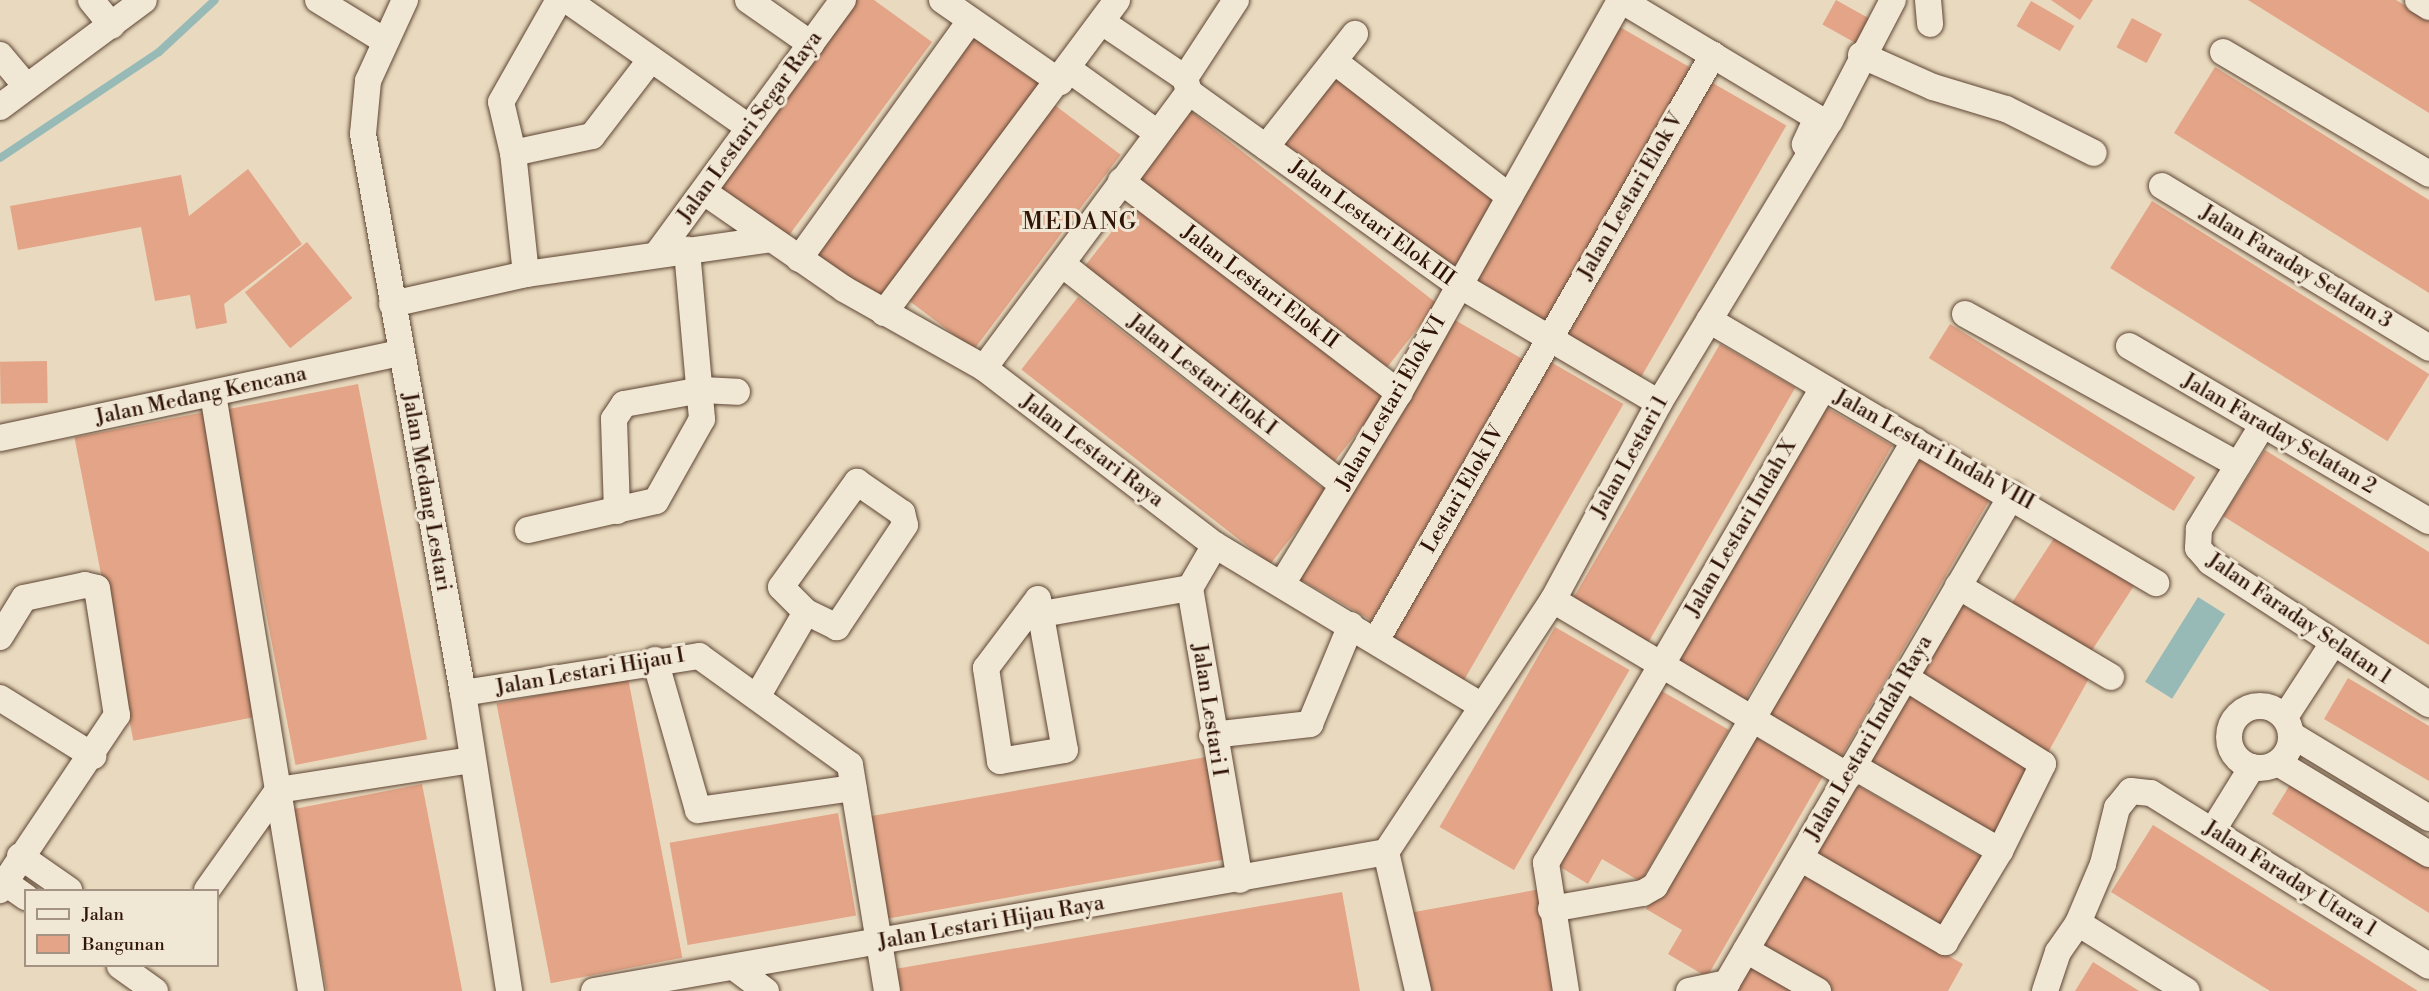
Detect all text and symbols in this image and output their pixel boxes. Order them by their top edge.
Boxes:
street label: Jalan Lestari Segar Raya [672,27,828,227]
street label: Jalan Lestari Elok V [1573,108,1689,284]
street label: Jalan Lestari Elok III [1285,155,1459,291]
street label: Jalan Faraday Selatan 3 [2196,200,2396,334]
district label: MEDANG [1022,209,1138,237]
street label: Jalan Lestari Elok II [1177,220,1343,354]
street label: Jalan Lestari Elok I [1123,309,1281,441]
street label: Jalan Lestari Elok VI [1331,311,1451,495]
street label: Jalan Medang Kencana [93,361,309,431]
street label: Jalan Faraday Selatan 2 [2178,368,2380,500]
street label: Jalan Lestari Indah VIII [1830,384,2038,516]
street label: Jalan Lestari Raya [1016,389,1168,513]
street label: Jalan Medang Lestari [396,391,456,593]
street label: Jalan Lestari 1 [1586,392,1674,522]
street label: Lestari Elok IV [1416,420,1510,558]
street label: Jalan Lestari Indah X [1680,435,1802,621]
street label: Jalan Faraday Selatan 1 [2202,548,2396,690]
street label: Jalan Lestari Indah Raya [1800,631,1938,845]
street label: Jalan Lestari I [1186,642,1232,778]
street label: Jalan Lestari Hijau I [494,643,686,701]
street label: Jalan Faraday Utara 1 [2199,815,2381,943]
legend [24,889,219,967]
street label: Jalan Lestari Hijau Raya [876,891,1106,955]
text: Jalan [82,903,124,926]
text: Bangunan [82,933,165,956]

